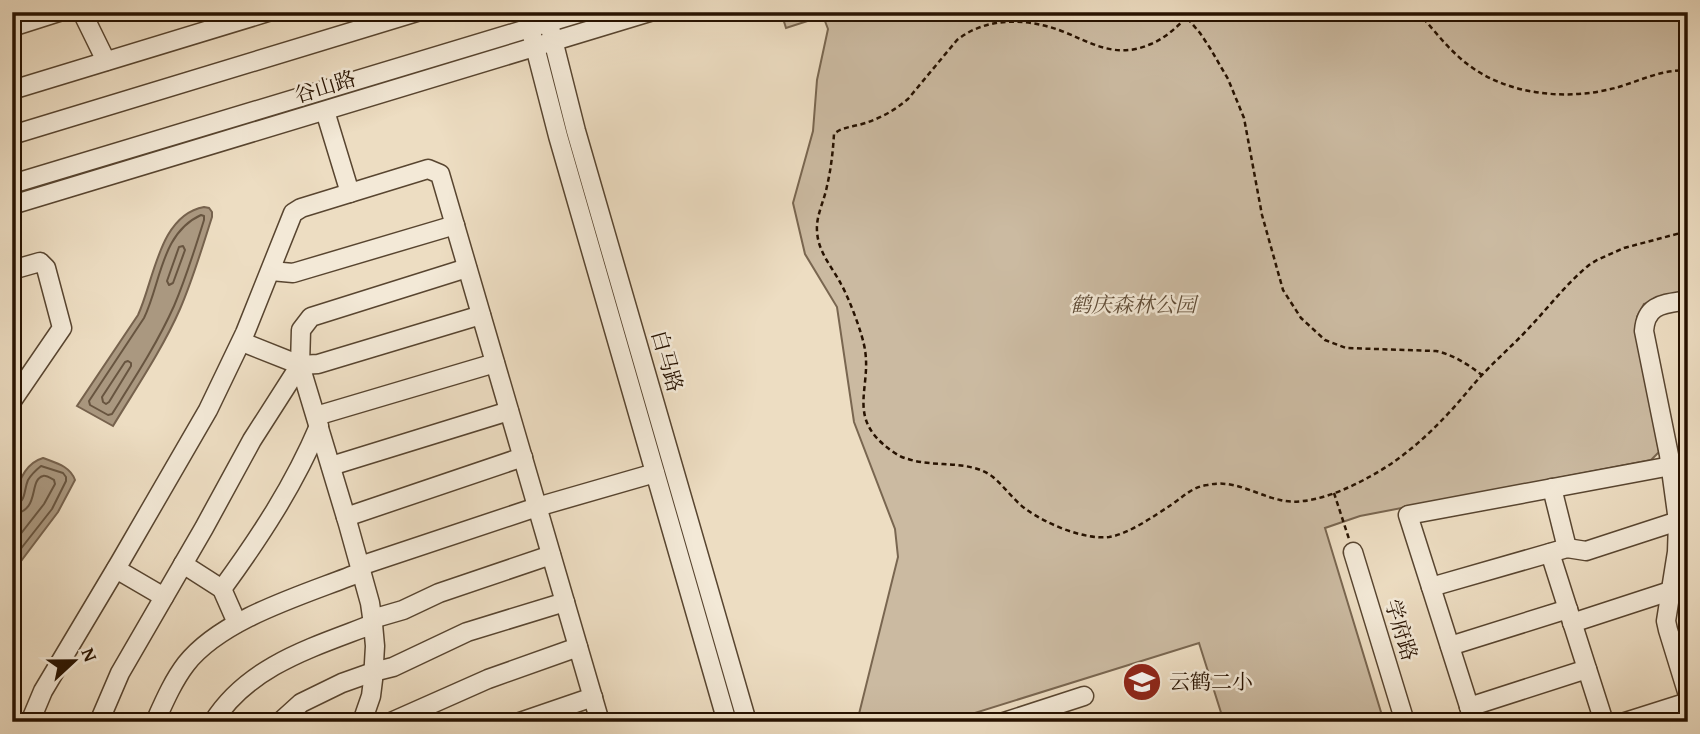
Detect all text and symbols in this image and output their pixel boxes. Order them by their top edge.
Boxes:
street label: 谷山路 [290,62,360,111]
park label: 鹤庆森林公园 [1070,289,1199,320]
street label: 白马路 [644,326,691,395]
street label: 学府路 [1377,595,1426,665]
north arrow [38,626,108,696]
text: N [74,643,105,666]
school or university icon: 云鹤二小 [1121,661,1163,703]
place label: 云鹤二小 [1169,666,1253,697]

